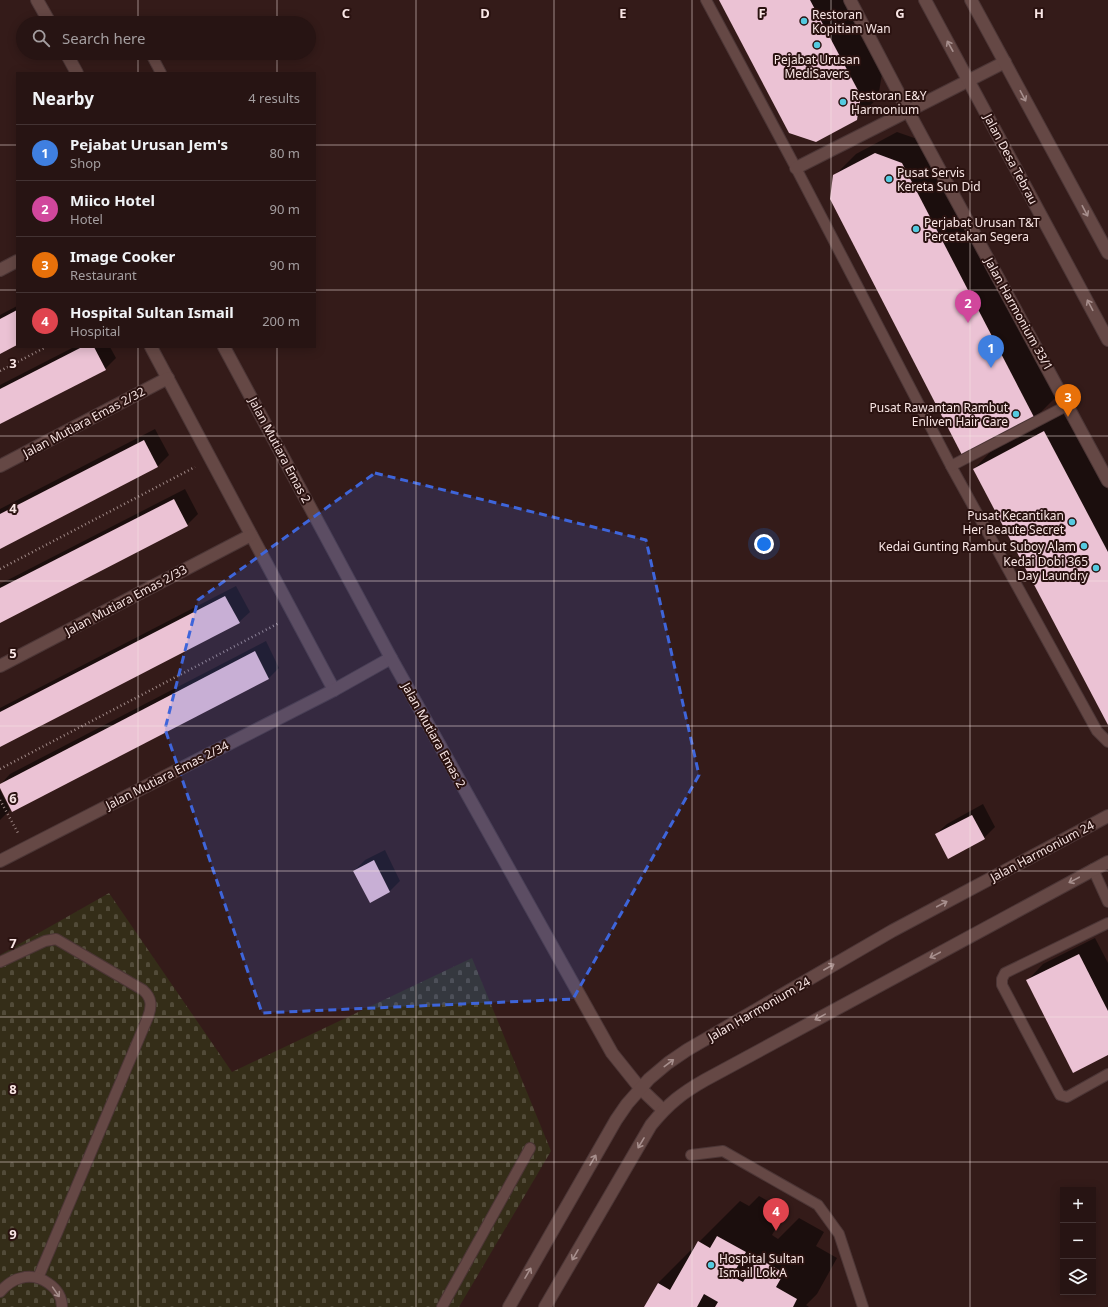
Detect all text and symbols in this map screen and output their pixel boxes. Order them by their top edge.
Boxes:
text: C [342,4,350,22]
text: D [480,4,490,22]
text: E [619,4,627,22]
text: F [758,4,766,22]
text: G [895,4,905,22]
text: H [1034,4,1044,22]
place label: Restoran Kopitiam Wan [812,6,891,37]
search box [16,16,316,60]
marker: Restoran Kopitiam Wan [799,16,809,26]
icon: search [30,27,52,49]
text: Search here [62,28,145,48]
marker: Pejabat Urusan MediSavers [812,40,822,50]
one-way arrow [946,41,953,53]
place label: Pejabat Urusan MediSavers [774,51,860,82]
text: Nearby [32,87,94,110]
place label: Restoran E&Y Harmonium [851,87,927,118]
text: 4 results [248,89,300,107]
one-way arrow [1020,90,1028,102]
marker: Restoran E&Y Harmonium [838,97,848,107]
street label: Jalan Desa Tebrau [979,110,1042,207]
text: Pejabat Urusan Jem's [70,134,228,154]
text: 1 [41,144,49,162]
text: 80 m [270,144,300,162]
text: Shop [70,154,101,172]
place label: Pusat Servis Kereta Sun Did [897,164,981,195]
marker: Pusat Servis Kereta Sun Did [884,174,894,184]
text: Miico Hotel [70,190,155,210]
text: 2 [41,200,49,218]
text: 90 m [270,200,300,218]
one-way arrow [1082,205,1090,217]
text: Hotel [70,210,103,228]
place label: Perjabat Urusan T&T Percetakan Segera [924,214,1040,245]
marker: Perjabat Urusan T&T Percetakan Segera [911,224,921,234]
text: Image Cooker [70,246,175,266]
street label: Jalan Harmonium 33/1 [982,255,1056,373]
text: 3 [41,256,49,274]
text: 90 m [270,256,300,274]
text: Restaurant [70,266,137,284]
pin: 2 [955,290,981,323]
one-way arrow [1085,300,1093,312]
text: Hospital Sultan Ismail [70,302,234,322]
text: 4 [41,312,49,330]
text: 200 m [262,312,300,330]
text: Hospital [70,322,120,340]
pin: 1 [978,335,1004,368]
text: 3 [9,354,17,372]
street label: Jalan Mutiara Emas 2/32 [19,383,148,462]
pin: 3 [1055,384,1081,417]
street label: Jalan Mutiara Emas 2 [244,393,315,506]
place label: Pusat Rawantan Rambut Enliven Hair Care [869,399,1009,430]
marker: Pusat Rawantan Rambut Enliven Hair Care [1011,409,1021,419]
text: 4 [9,499,17,517]
place label: Pusat Kecantikan Her Beaute Secret [962,507,1065,538]
marker: Pusat Kecantikan Her Beaute Secret [1067,517,1077,527]
your location [754,534,774,554]
place label: Kedai Gunting Rambut Suboy Alam [879,538,1076,555]
marker: Kedai Gunting Rambut Suboy Alam [1079,541,1089,551]
place label: Kedai Dobi 365 Day Laundry [1003,553,1089,584]
street label: Jalan Mutiara Emas 2/33 [61,561,190,640]
marker: Kedai Dobi 365 Day Laundry [1091,563,1101,573]
text: 5 [9,644,17,662]
street label: Jalan Mutiara Emas 2 [398,679,470,791]
street label: Jalan Mutiara Emas 2/34 [102,737,232,814]
text: 6 [9,789,17,807]
street label: Jalan Harmonium 24 [986,816,1097,886]
one-way arrow [1068,876,1080,884]
one-way arrow [936,900,948,907]
text: 7 [9,934,17,952]
one-way arrow [929,952,941,959]
one-way arrow [823,963,835,971]
street label: Jalan Harmonium 24 [704,973,813,1046]
one-way arrow [815,1014,827,1021]
one-way arrow [664,1058,675,1067]
text: 8 [9,1080,17,1098]
one-way arrow [637,1137,645,1149]
one-way arrow [589,1155,597,1167]
map controls [1060,1187,1096,1295]
button: + [1060,1187,1096,1223]
pin: 4 [763,1198,789,1231]
button: − [1060,1223,1096,1259]
text: 9 [9,1225,17,1243]
one-way arrow [571,1249,579,1261]
place label: Hospital Sultan Ismail Lok A [719,1250,804,1281]
button: layers [1060,1259,1096,1295]
marker: Hospital Sultan Ismail Lok A [706,1260,716,1270]
one-way arrow [524,1267,532,1279]
one-way arrow [52,1286,60,1297]

